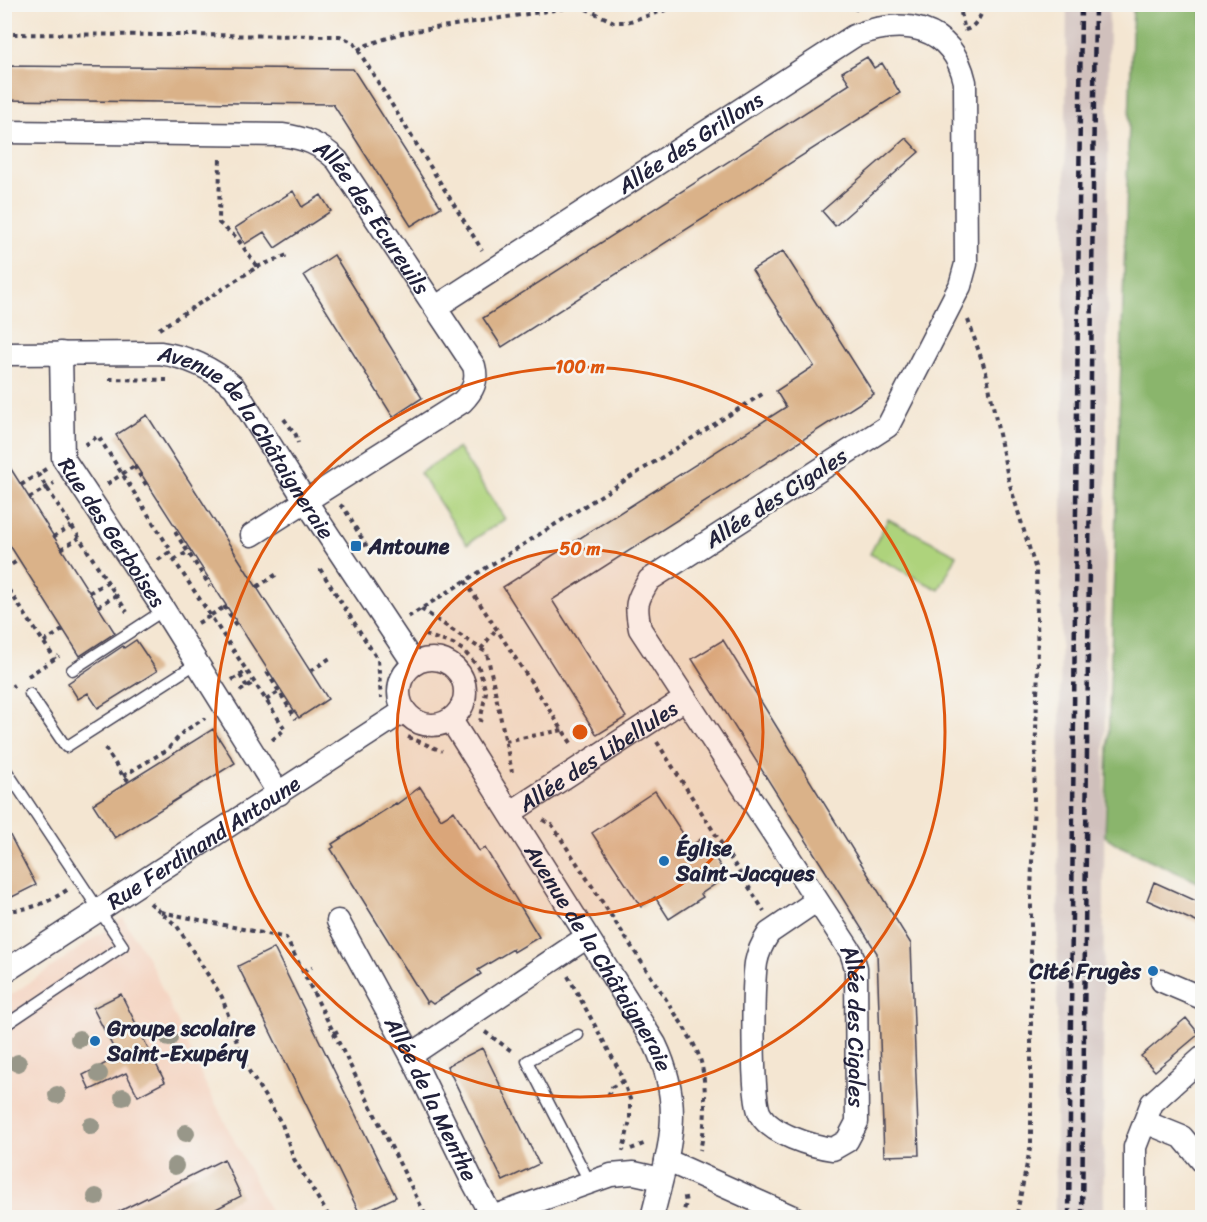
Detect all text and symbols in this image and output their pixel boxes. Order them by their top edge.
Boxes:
street label: Allée des Grillons [608,80,771,205]
street label: Allée des Écureuils [305,128,441,303]
street label: Avenue de la Châtaigneraie [154,333,346,547]
text: 100 m [556,351,605,383]
street label: Allée des Cigales [696,437,856,559]
street label: Rue des Gerboises [48,449,177,615]
place label: Antoune [367,527,450,566]
text: 50 m [560,533,601,565]
marker: Antoune [349,539,363,553]
street label: Allée des Libellules [510,689,686,823]
centre of rings [570,722,590,742]
street label: Rue Ferdinand Antoune [98,764,309,920]
place label: Église Saint-Jacques [675,829,816,893]
street label: Avenue de la Châtaigneraie [513,835,684,1076]
marker: Église Saint-Jacques [657,854,671,868]
street label: Allée des Cigales [830,934,876,1108]
place label: Cité Frugès [1028,952,1142,991]
marker: Cité Frugès [1146,964,1160,978]
street label: Allée de la Menthe [374,1008,489,1188]
place label: Groupe scolaire Saint-Exupéry [106,1009,256,1073]
marker: Groupe scolaire Saint-Exupéry [88,1034,102,1048]

